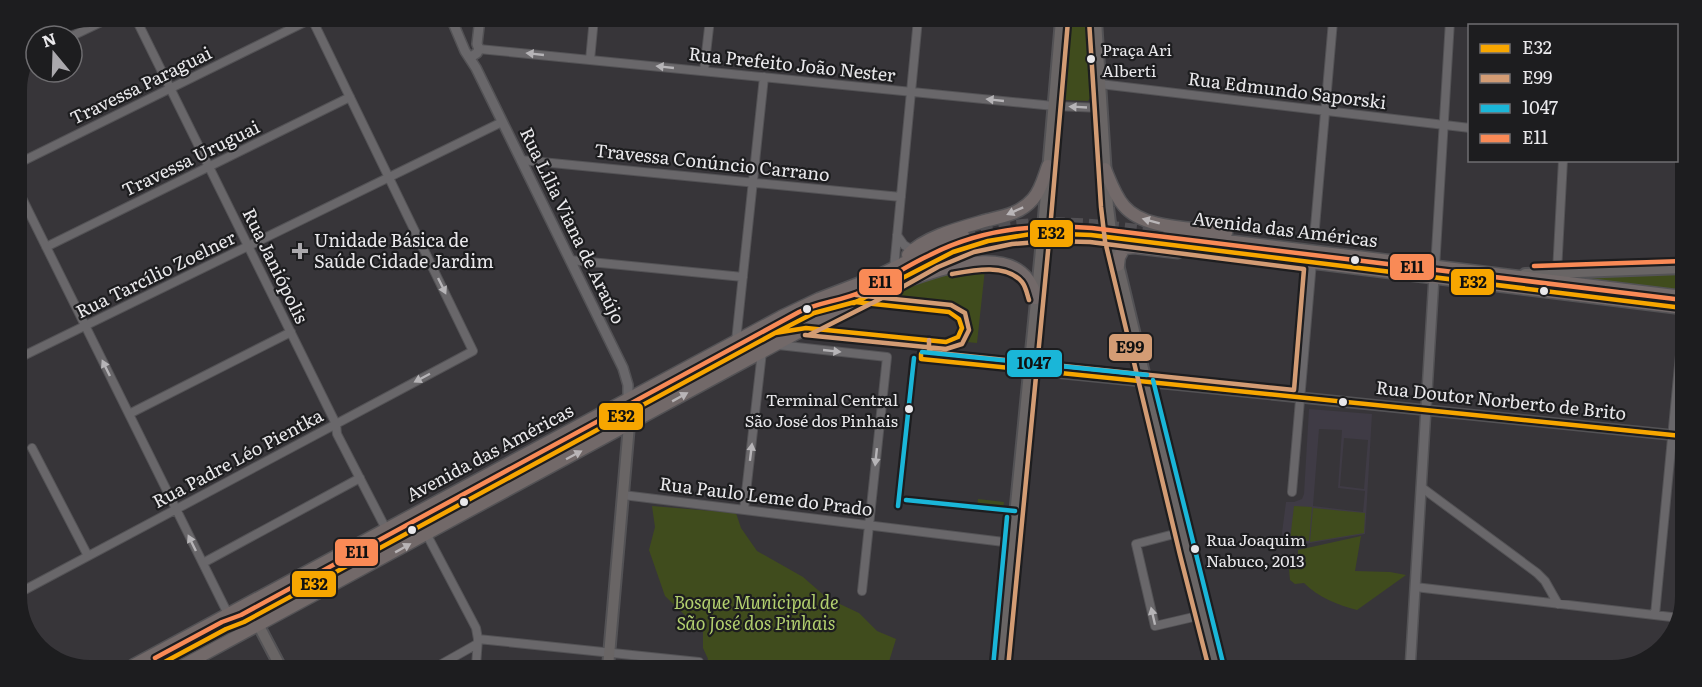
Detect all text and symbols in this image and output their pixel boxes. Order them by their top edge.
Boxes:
north arrow [24,24,84,84]
legend [1468,24,1678,162]
text: N [39,25,59,52]
text: E32 [1522,33,1552,60]
place label: Praça Ari Alberti [1102,37,1172,82]
street label: Travessa Paraguai [65,39,216,131]
street label: Rua Prefeito João Nester [687,39,897,88]
one-way arrow [525,49,544,59]
marker: Praça Ari Alberti [1085,53,1097,65]
one-way arrow [655,62,674,72]
text: E99 [1522,63,1552,90]
street label: Rua Edmundo Saporski [1186,64,1388,115]
text: 1047 [1522,93,1558,120]
one-way arrow [986,95,1005,105]
one-way arrow [1068,103,1087,112]
street label: Travessa Uruguai [117,113,264,203]
street label: Rua Lília Viana de Araújo [514,123,633,328]
text: E11 [1522,123,1548,150]
street label: Travessa Conúncio Carrano [593,136,831,187]
street label: Rua Janiópolis [237,203,316,328]
street label: Avenida das Américas [1191,204,1379,253]
one-way arrow [1006,206,1024,216]
one-way arrow [1142,216,1160,226]
line badge: E32 [1029,219,1074,248]
text: E32 [1037,220,1065,244]
street label: Rua Tarcílio Zoelner [71,223,240,324]
place label: Unidade Básica de Saúde Cidade Jardim [314,226,494,274]
marker: Unidade Básica de Saúde Cidade Jardim [291,242,309,260]
line badge: E11 [1389,253,1435,281]
unlabelled marker [1349,254,1361,266]
text: E11 [1400,254,1424,278]
line badge: E11 [858,268,903,296]
line badge: E32 [1450,268,1495,296]
text: E11 [868,269,892,293]
text: E32 [1459,269,1487,293]
one-way arrow [438,278,447,295]
unlabelled marker [1538,285,1550,297]
unlabelled marker [801,303,813,315]
line badge: E99 [1108,333,1153,362]
text: E99 [1115,334,1145,358]
one-way arrow [822,346,841,355]
line badge: 1047 [1006,349,1063,378]
text: 1047 [1017,350,1051,374]
one-way arrow [101,359,111,377]
one-way arrow [413,373,430,383]
street label: Rua Doutor Norberto de Brito [1375,373,1628,426]
place label: Terminal Central São José dos Pinhais [745,387,898,432]
one-way arrow [672,392,689,402]
street label: Avenida das Américas [401,396,578,507]
unlabelled marker [1337,396,1349,408]
street label: Rua Padre Léo Pientka [147,401,328,514]
line badge: E32 [598,402,644,431]
text: E32 [607,403,635,427]
marker: Terminal Central São José dos Pinhais [903,403,915,415]
one-way arrow [746,442,755,461]
one-way arrow [871,447,881,466]
one-way arrow [566,450,583,460]
street label: Rua Paulo Leme do Prado [658,469,874,522]
unlabelled marker [458,496,470,508]
unlabelled marker [406,524,418,536]
place label: Rua Joaquim Nabuco, 2013 [1206,527,1306,572]
one-way arrow [188,534,197,551]
line badge: E11 [334,538,379,567]
text: E11 [345,539,369,563]
one-way arrow [395,543,412,553]
marker: Rua Joaquim Nabuco, 2013 [1189,543,1201,555]
line badge: E32 [291,570,337,598]
text: E32 [300,571,328,595]
park label: Bosque Municipal de São José dos Pinhais [673,588,839,636]
one-way arrow [1148,607,1158,625]

